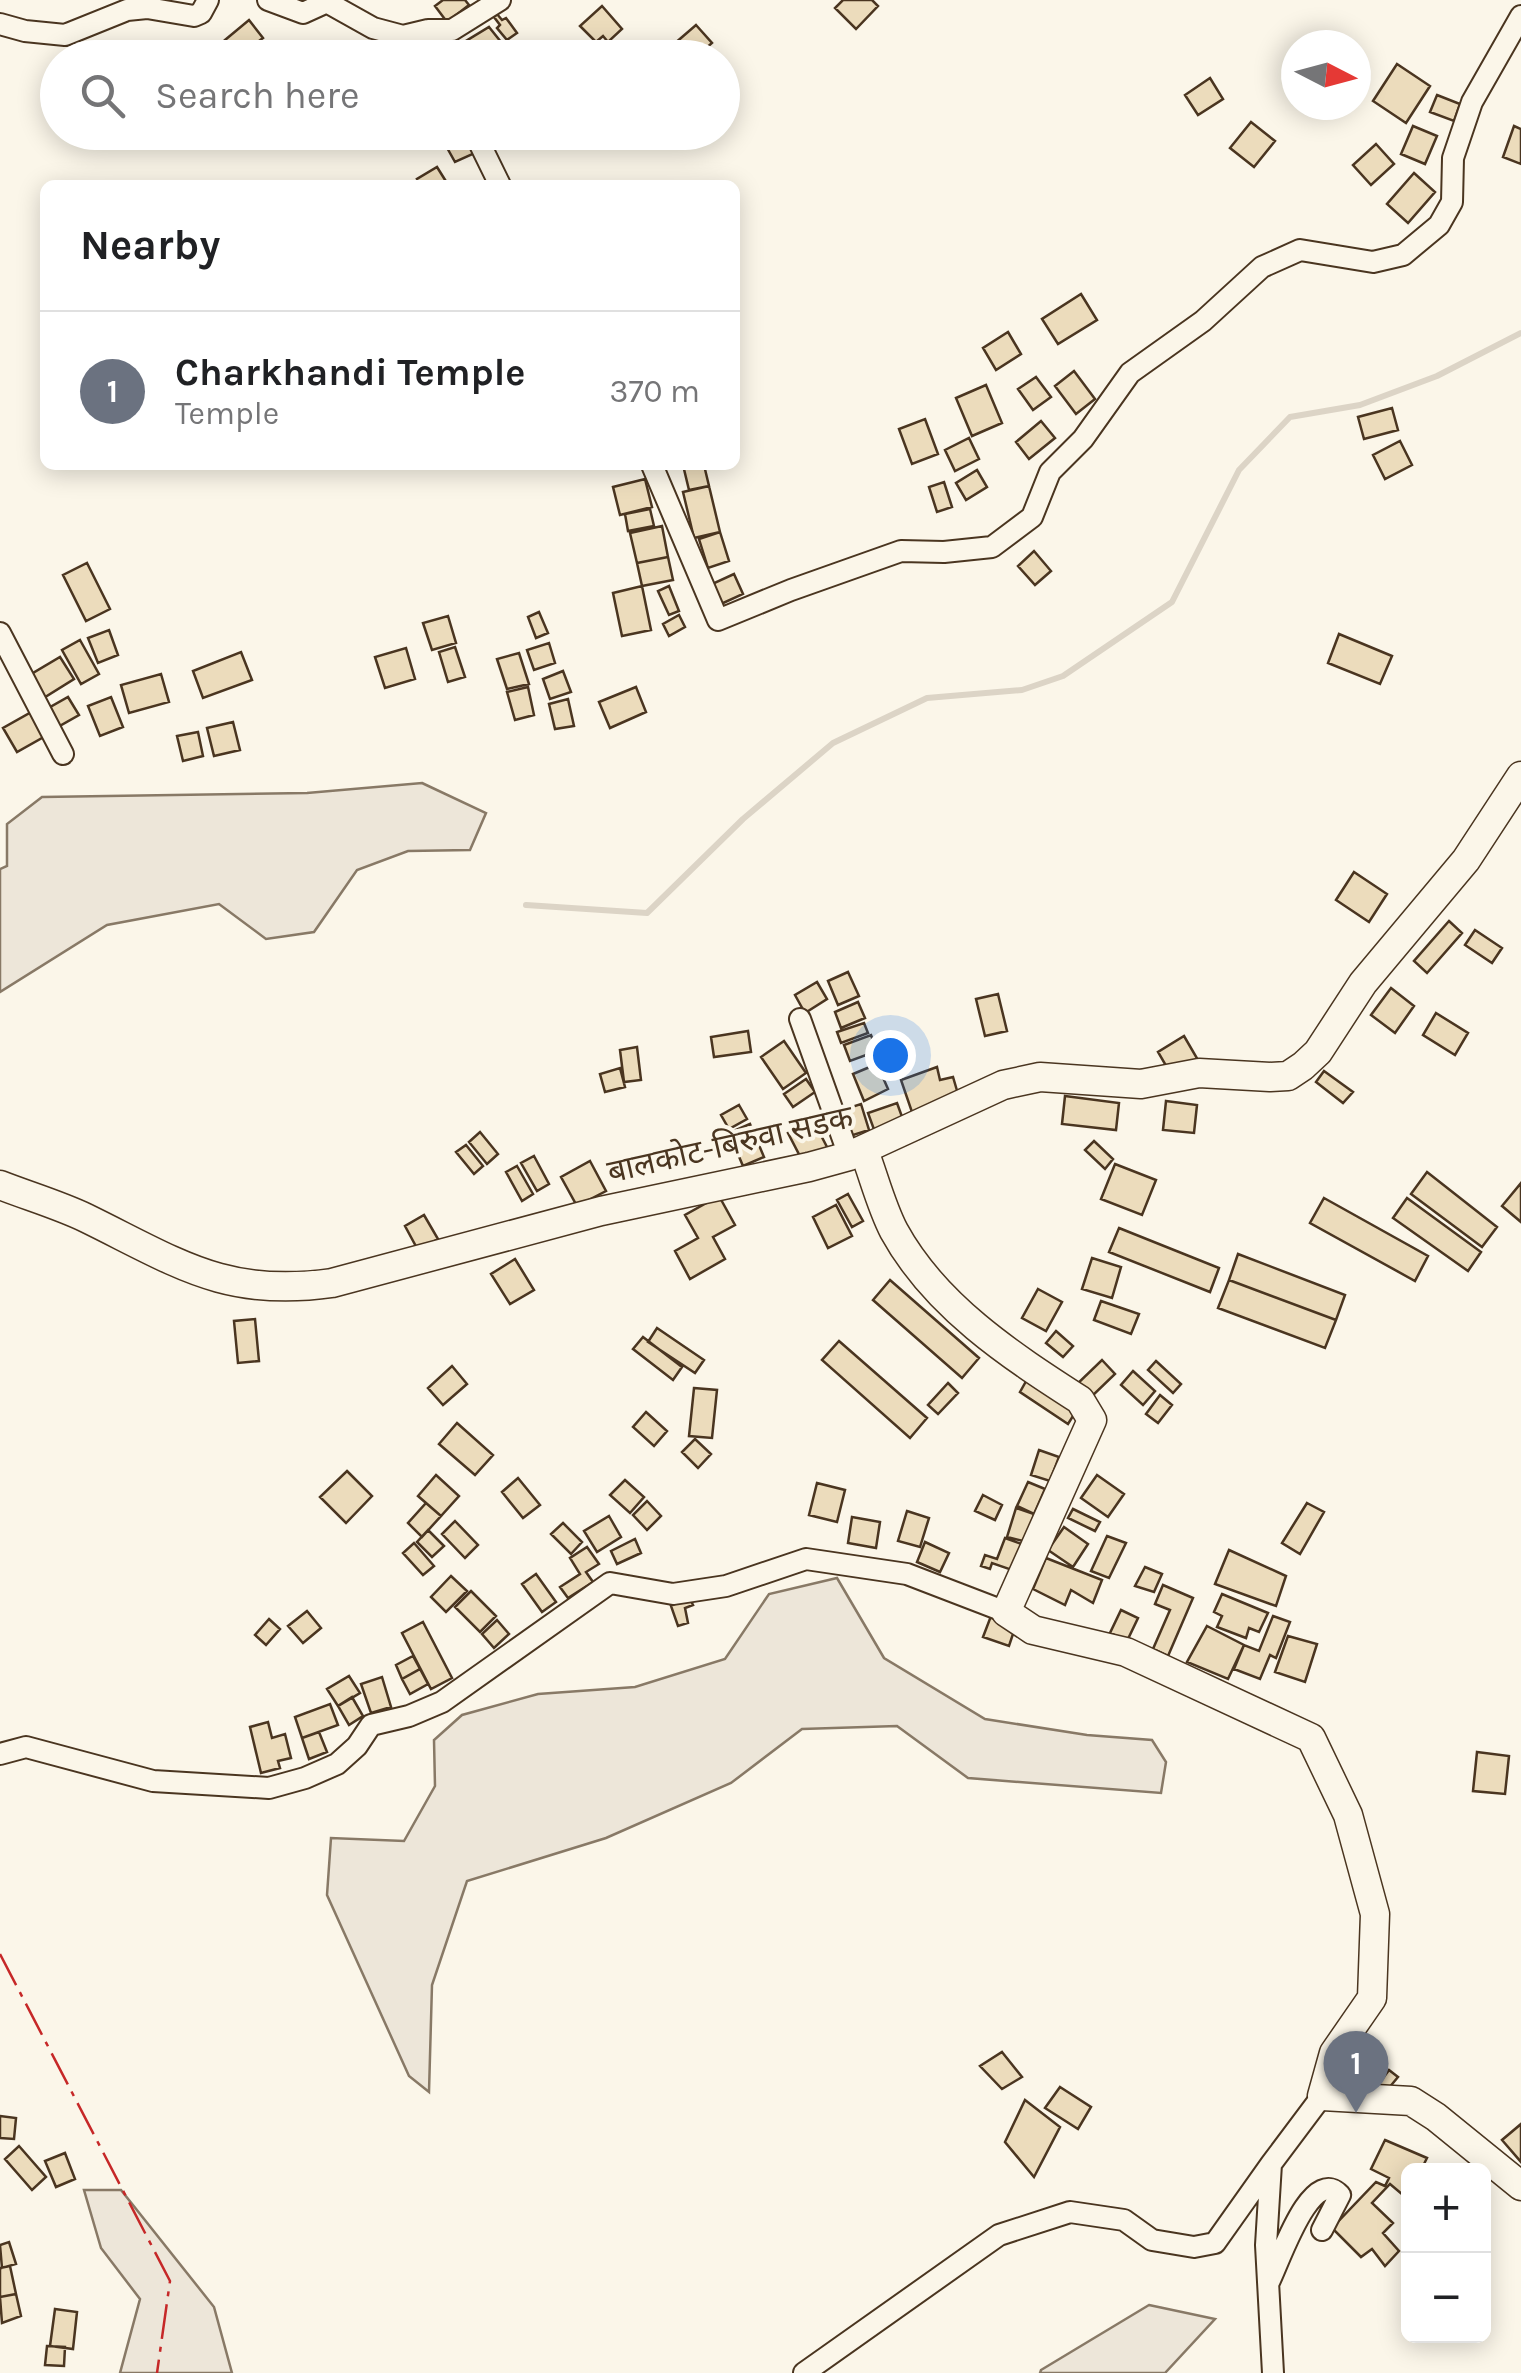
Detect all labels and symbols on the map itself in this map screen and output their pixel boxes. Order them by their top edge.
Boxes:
north arrow [1281,30,1371,120]
your location [865,1030,916,1081]
street label: बालकोट-बिरुवा सडक [604,1098,858,1191]
pin: 1 [1324,2030,1388,2113]

